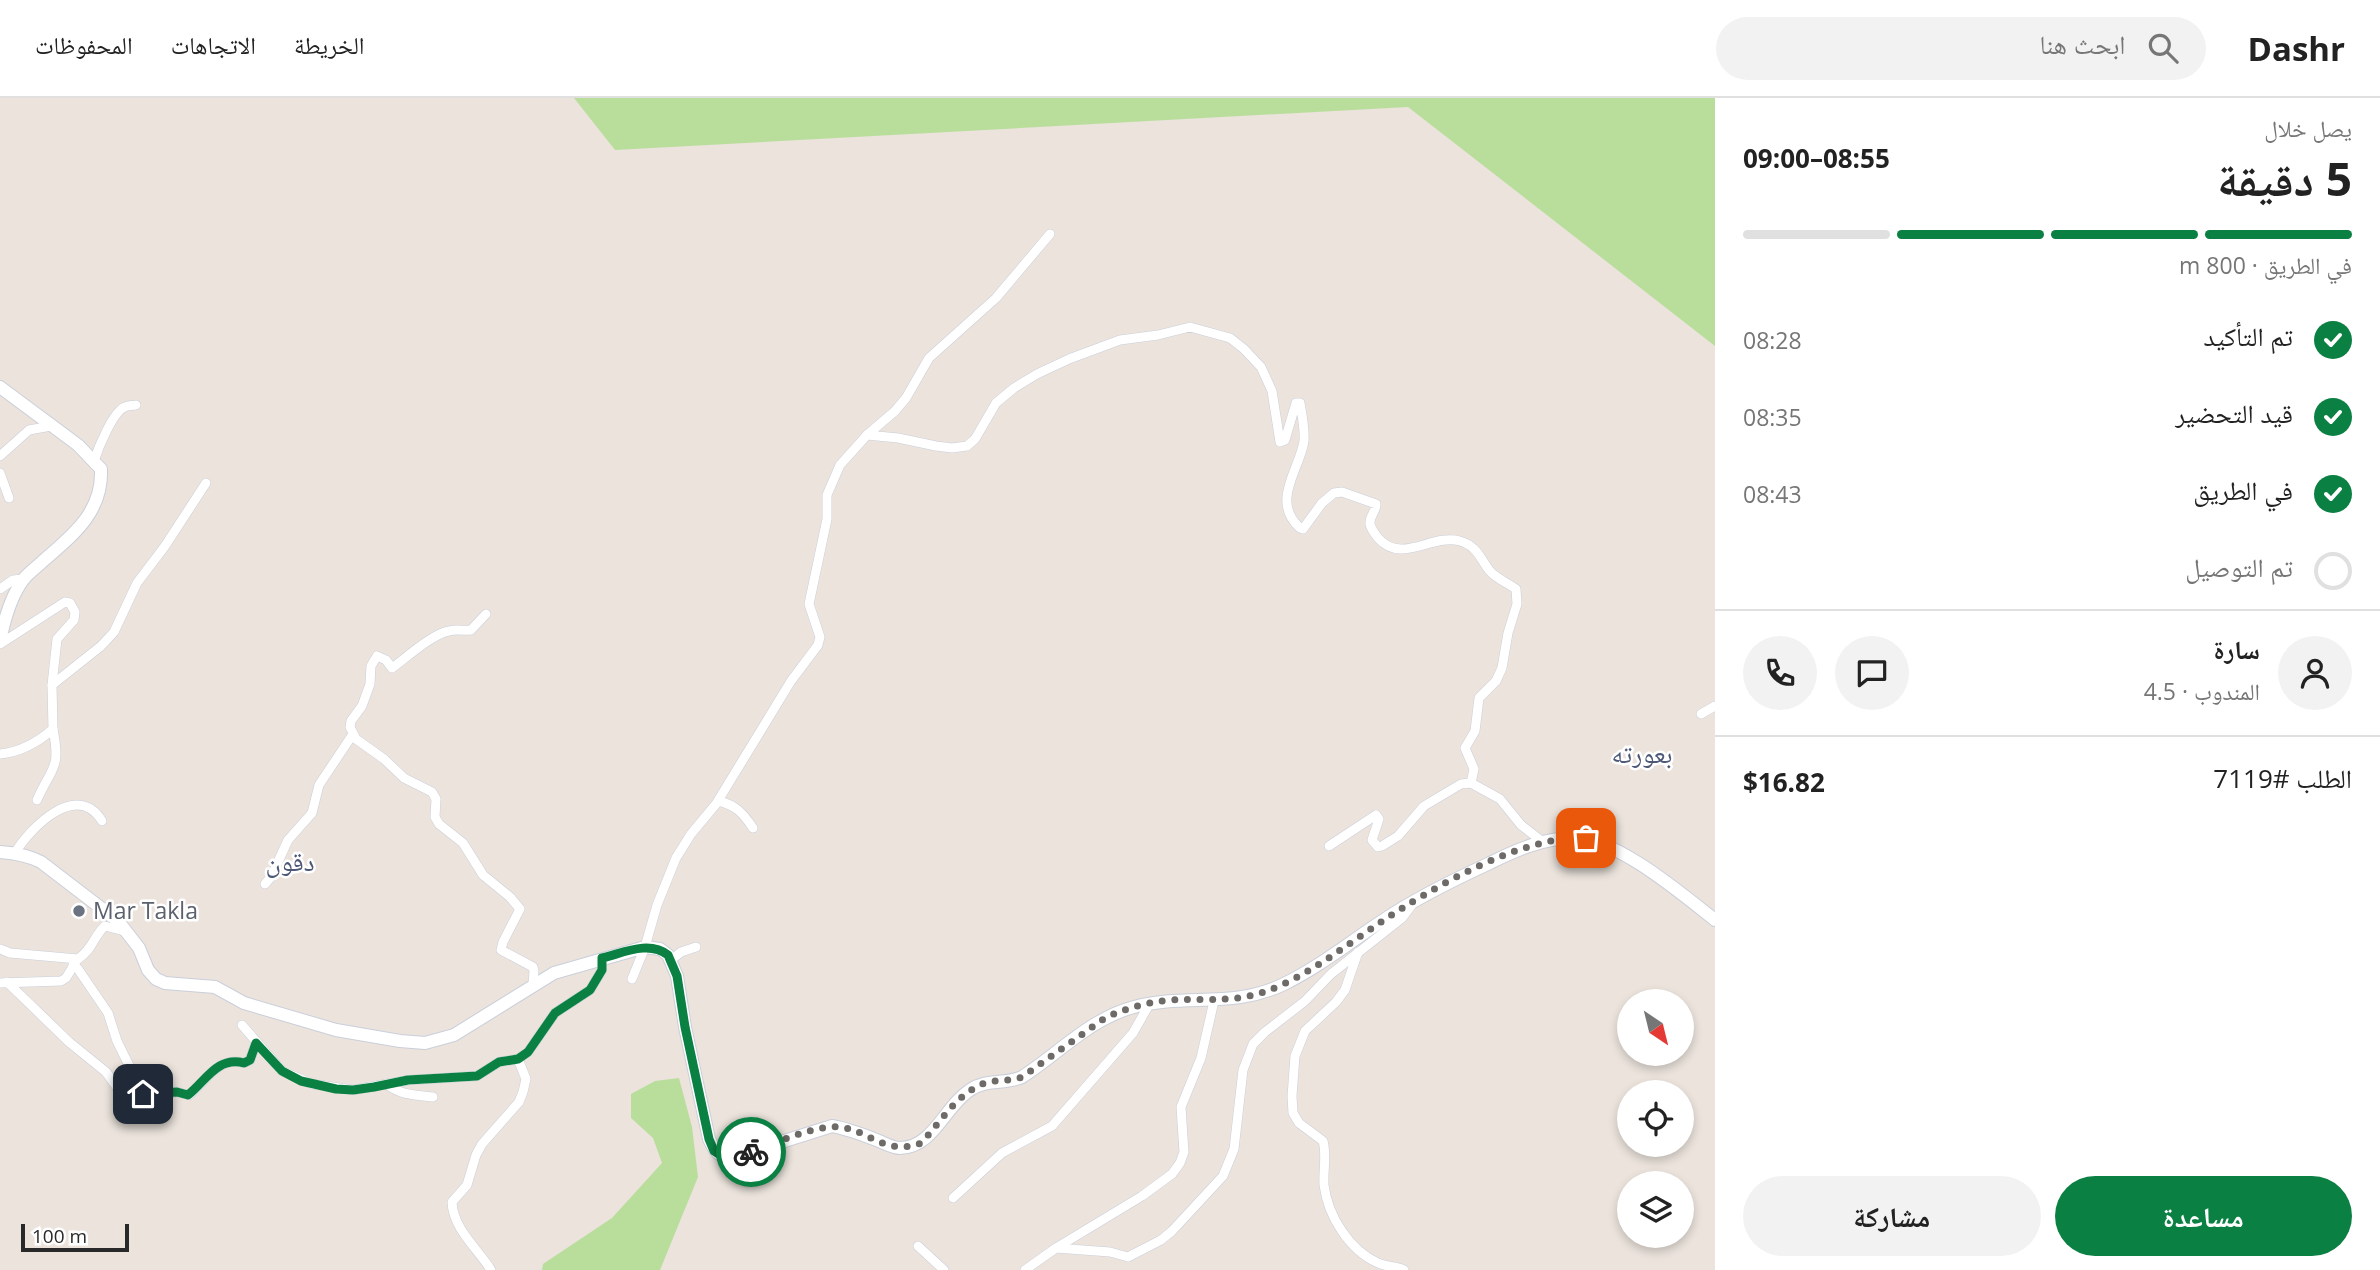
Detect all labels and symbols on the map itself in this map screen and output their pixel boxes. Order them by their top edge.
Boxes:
district label: بعورته [1612,735,1672,771]
pin [1556,808,1616,868]
district label: دقون [265,843,315,879]
place label: Mar Takla [93,894,198,926]
marker: Mar Takla [71,903,87,919]
north arrow [1617,989,1694,1066]
pin [113,1064,173,1124]
courier [716,1117,786,1187]
scale bar [21,1221,130,1253]

